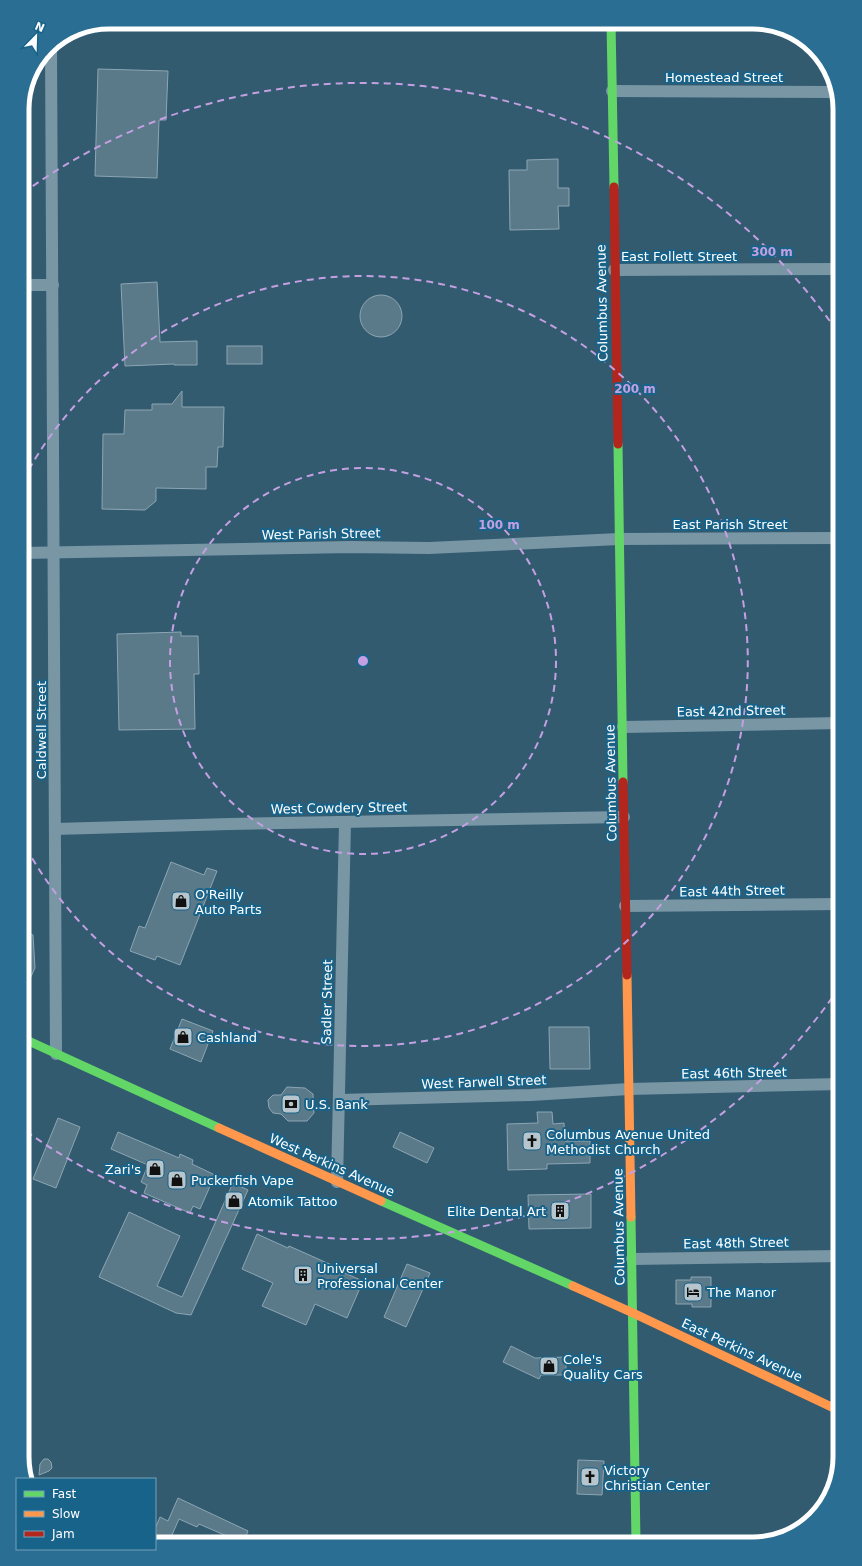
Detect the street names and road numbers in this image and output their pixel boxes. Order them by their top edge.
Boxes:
street label: Homestead Street [665,70,783,85]
street label: Columbus Avenue [593,244,611,362]
street label: East Follett Street [621,249,737,264]
street label: East Parish Street [672,517,788,532]
street label: West Parish Street [261,525,381,543]
street label: Caldwell Street [34,681,49,779]
street label: East 42nd Street [676,703,786,719]
street label: Columbus Avenue [602,724,620,842]
street label: West Cowdery Street [271,799,407,817]
street label: East 44th Street [679,883,785,899]
street label: Sadler Street [319,959,335,1045]
street label: East 46th Street [681,1065,787,1081]
street label: West Farwell Street [421,1072,547,1092]
street label: West Perkins Avenue [267,1131,397,1199]
street label: Columbus Avenue [610,1168,628,1286]
street label: East 48th Street [683,1235,789,1251]
street label: East Perkins Avenue [679,1315,805,1385]

